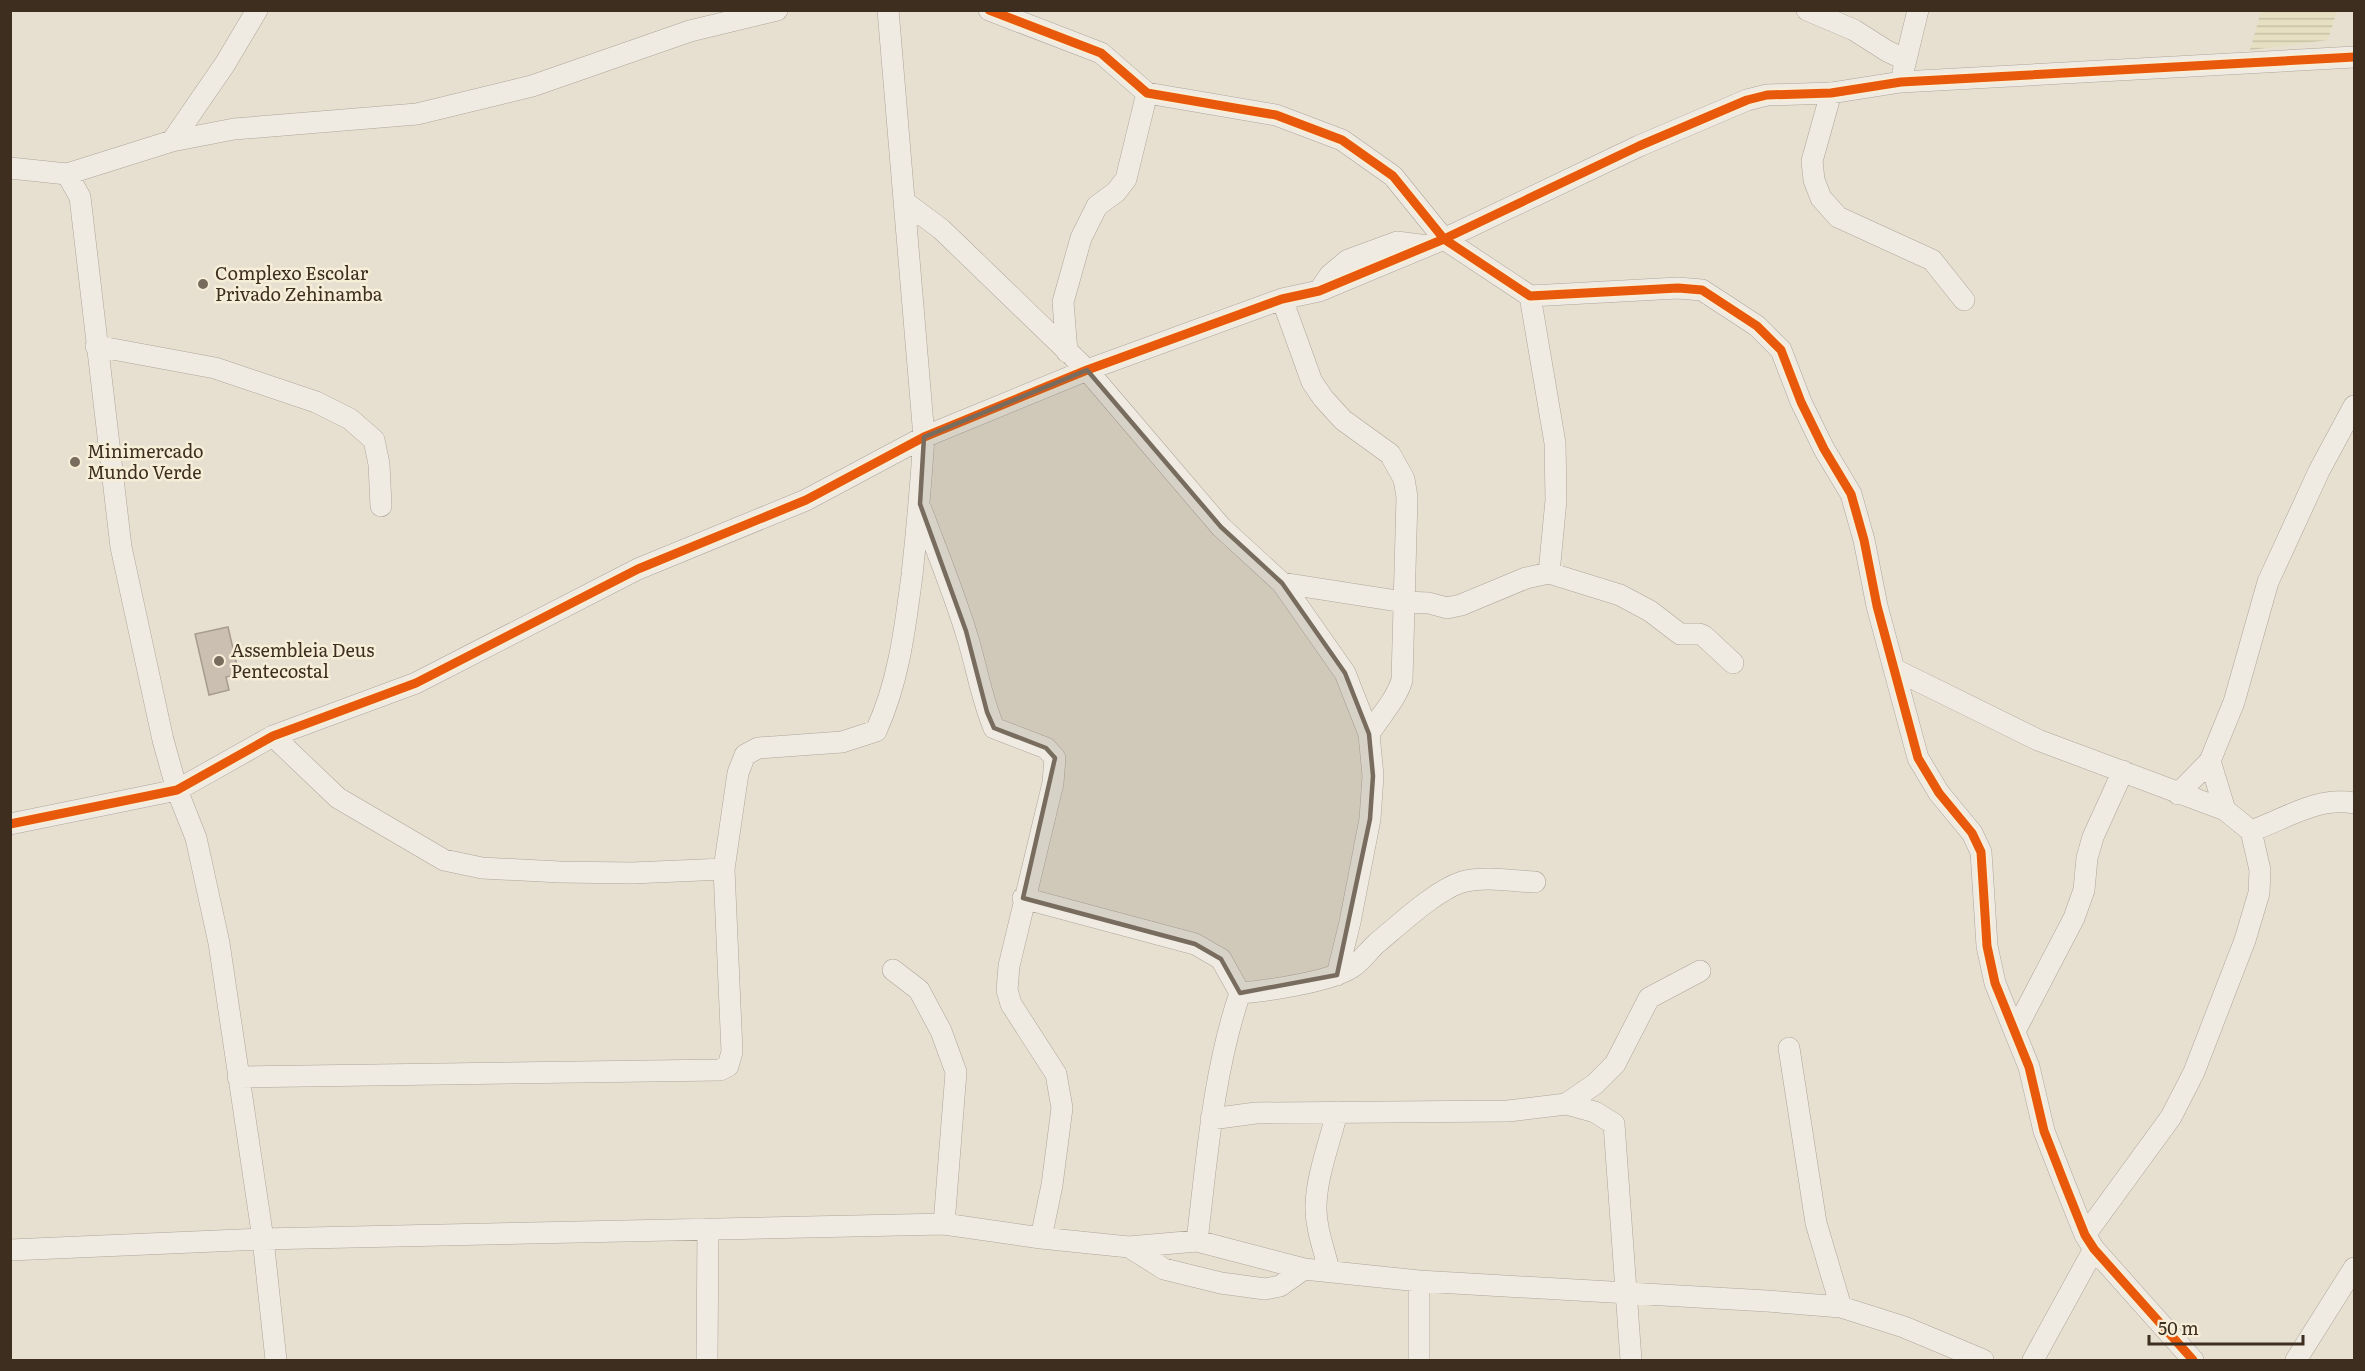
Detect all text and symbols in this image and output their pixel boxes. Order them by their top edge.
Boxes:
place label: Complexo Escolar Privado Zehinamba [215,259,383,307]
marker: Complexo Escolar Privado Zehinamba [196,277,210,291]
place label: Minimercado Mundo Verde [87,437,204,485]
marker: Minimercado Mundo Verde [68,455,82,469]
place label: Assembleia Deus Pentecostal [231,636,374,684]
marker: Assembleia Deus Pentecostal [212,654,226,668]
scale bar [2149,1308,2304,1346]
text: 50 m [2158,1314,2199,1341]

